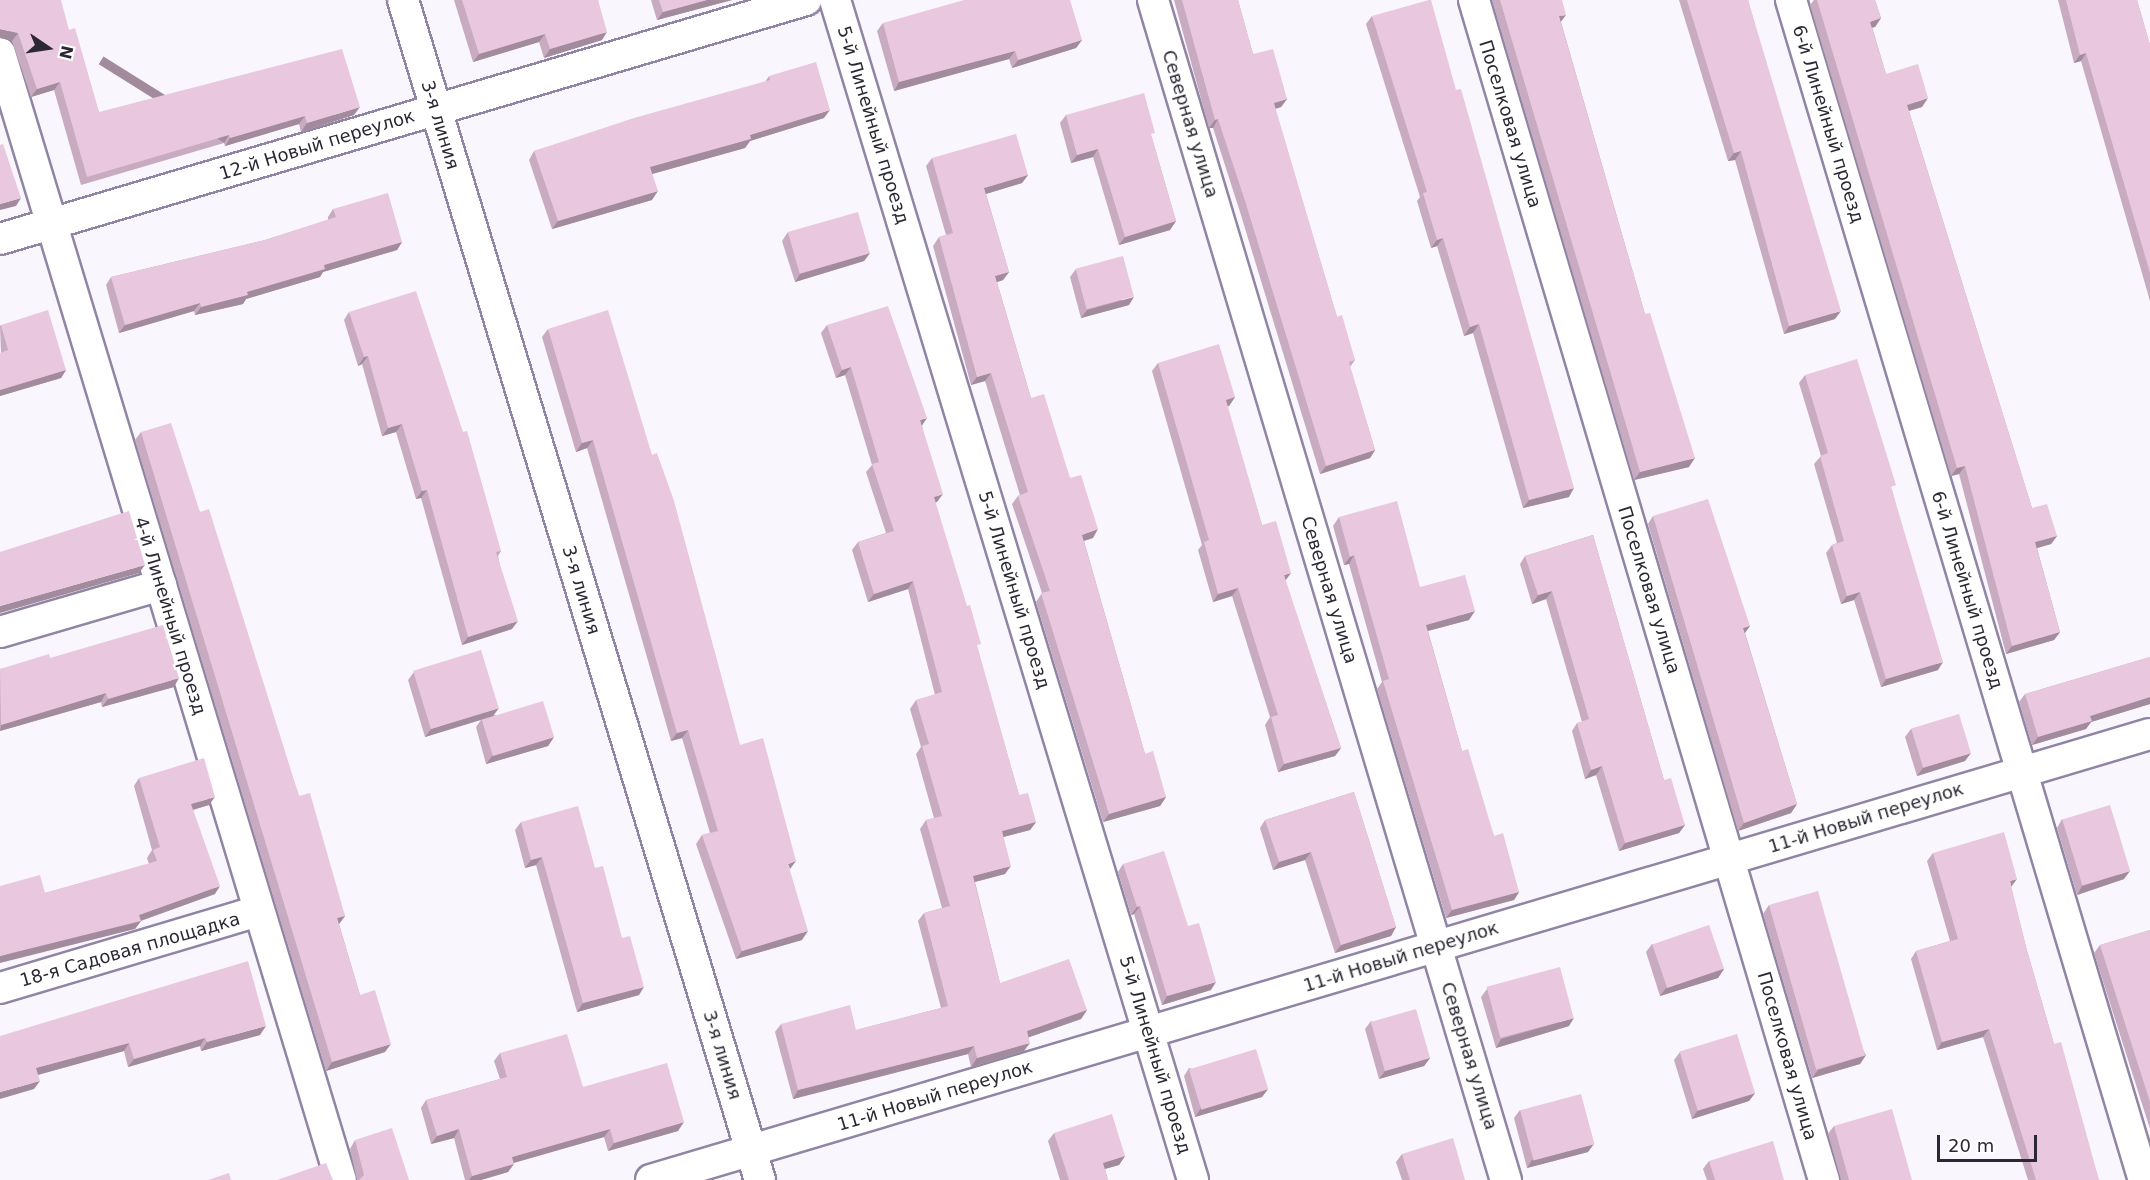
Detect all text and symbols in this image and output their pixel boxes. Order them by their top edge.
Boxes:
north arrow [18,18,78,78]
street label: 6-й Линейный проезд [1788,22,1868,226]
street label: 5-й Линейный проезд [833,23,913,227]
street label: Поселковая улица [1474,38,1546,210]
text: N [55,43,77,61]
street label: Северная улица [1157,48,1223,200]
street label: 3-я линия [416,78,464,172]
street label: 12-й Новый переулок [217,105,417,185]
street label: 5-й Линейный проезд [974,488,1054,692]
street label: 6-й Линейный проезд [1927,488,2007,692]
street label: Поселковая улица [1613,504,1685,676]
street label: 4-й Линейный проезд [130,514,210,718]
street label: Северная улица [1296,514,1362,666]
street label: 3-я линия [557,543,605,637]
street label: 11-й Новый переулок [1766,778,1966,858]
street label: 18-я Садовая площадка [18,908,242,992]
street label: 11-й Новый переулок [1301,917,1501,997]
street label: 5-й Линейный проезд [1115,953,1195,1157]
street label: Поселковая улица [1753,969,1821,1143]
street label: Северная улица [1436,980,1502,1132]
street label: 3-я линия [698,1008,746,1102]
street label: 11-й Новый переулок [835,1056,1035,1136]
scale bar [1940,1123,2040,1161]
text: 20 m [1948,1135,1994,1156]

